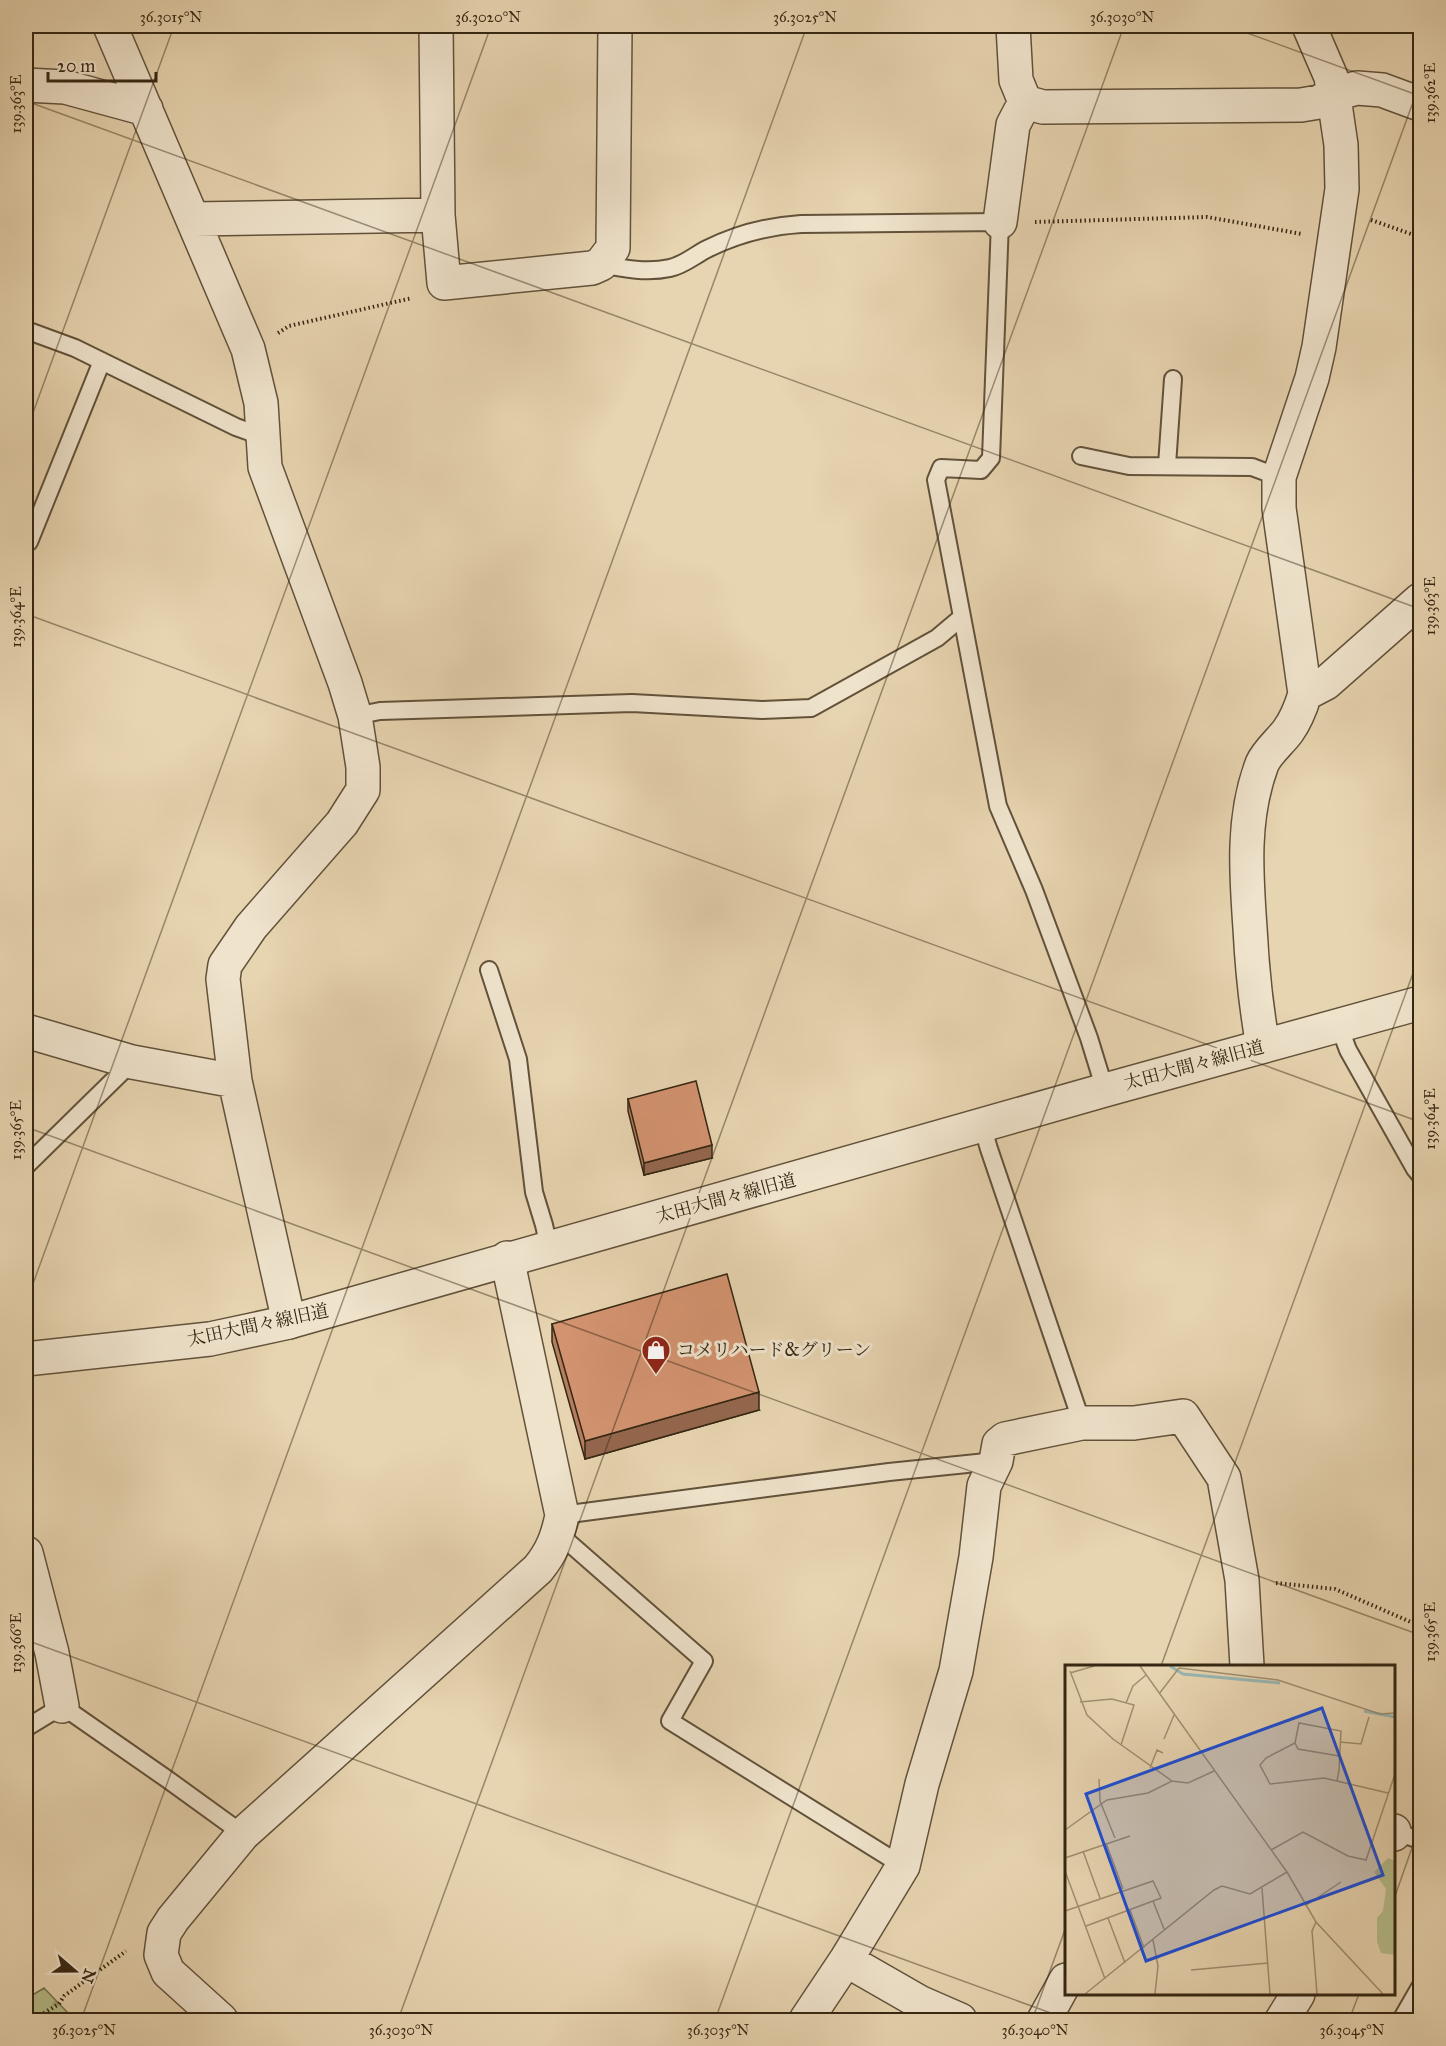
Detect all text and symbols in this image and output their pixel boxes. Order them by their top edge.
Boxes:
text: 36.3015°N [140,8,202,26]
text: 36.3020°N [455,8,521,26]
text: 36.3025°N [773,8,837,26]
text: 36.3030°N [1090,8,1154,26]
scale bar [48,45,156,83]
text: 20 m [57,55,95,77]
text: 139.362°E [1421,63,1439,123]
text: 139.363°E [7,74,25,133]
text: 139.363°E [1421,576,1439,635]
text: 139.364°E [7,586,25,648]
street label: 太田大間々線旧道 [1122,1036,1266,1094]
text: 139.364°E [1421,1088,1439,1150]
text: 139.365°E [7,1100,25,1160]
street label: 太田大間々線旧道 [654,1169,798,1227]
street label: 太田大間々線旧道 [185,1299,331,1351]
shop icon: コメリハード&グリーン [640,1334,672,1376]
place label: コメリハード&グリーン [677,1339,871,1361]
text: 139.365°E [1421,1602,1439,1662]
text: 139.366°E [7,1612,25,1673]
inset map [1065,1665,1395,1995]
north arrow [45,1941,105,2001]
text: N [77,1966,100,1986]
text: 36.3025°N [52,2021,116,2039]
text: 36.3030°N [369,2021,433,2039]
text: 36.3035°N [687,2021,750,2039]
text: 36.3040°N [1002,2021,1069,2039]
text: 36.3045°N [1319,2021,1385,2039]

